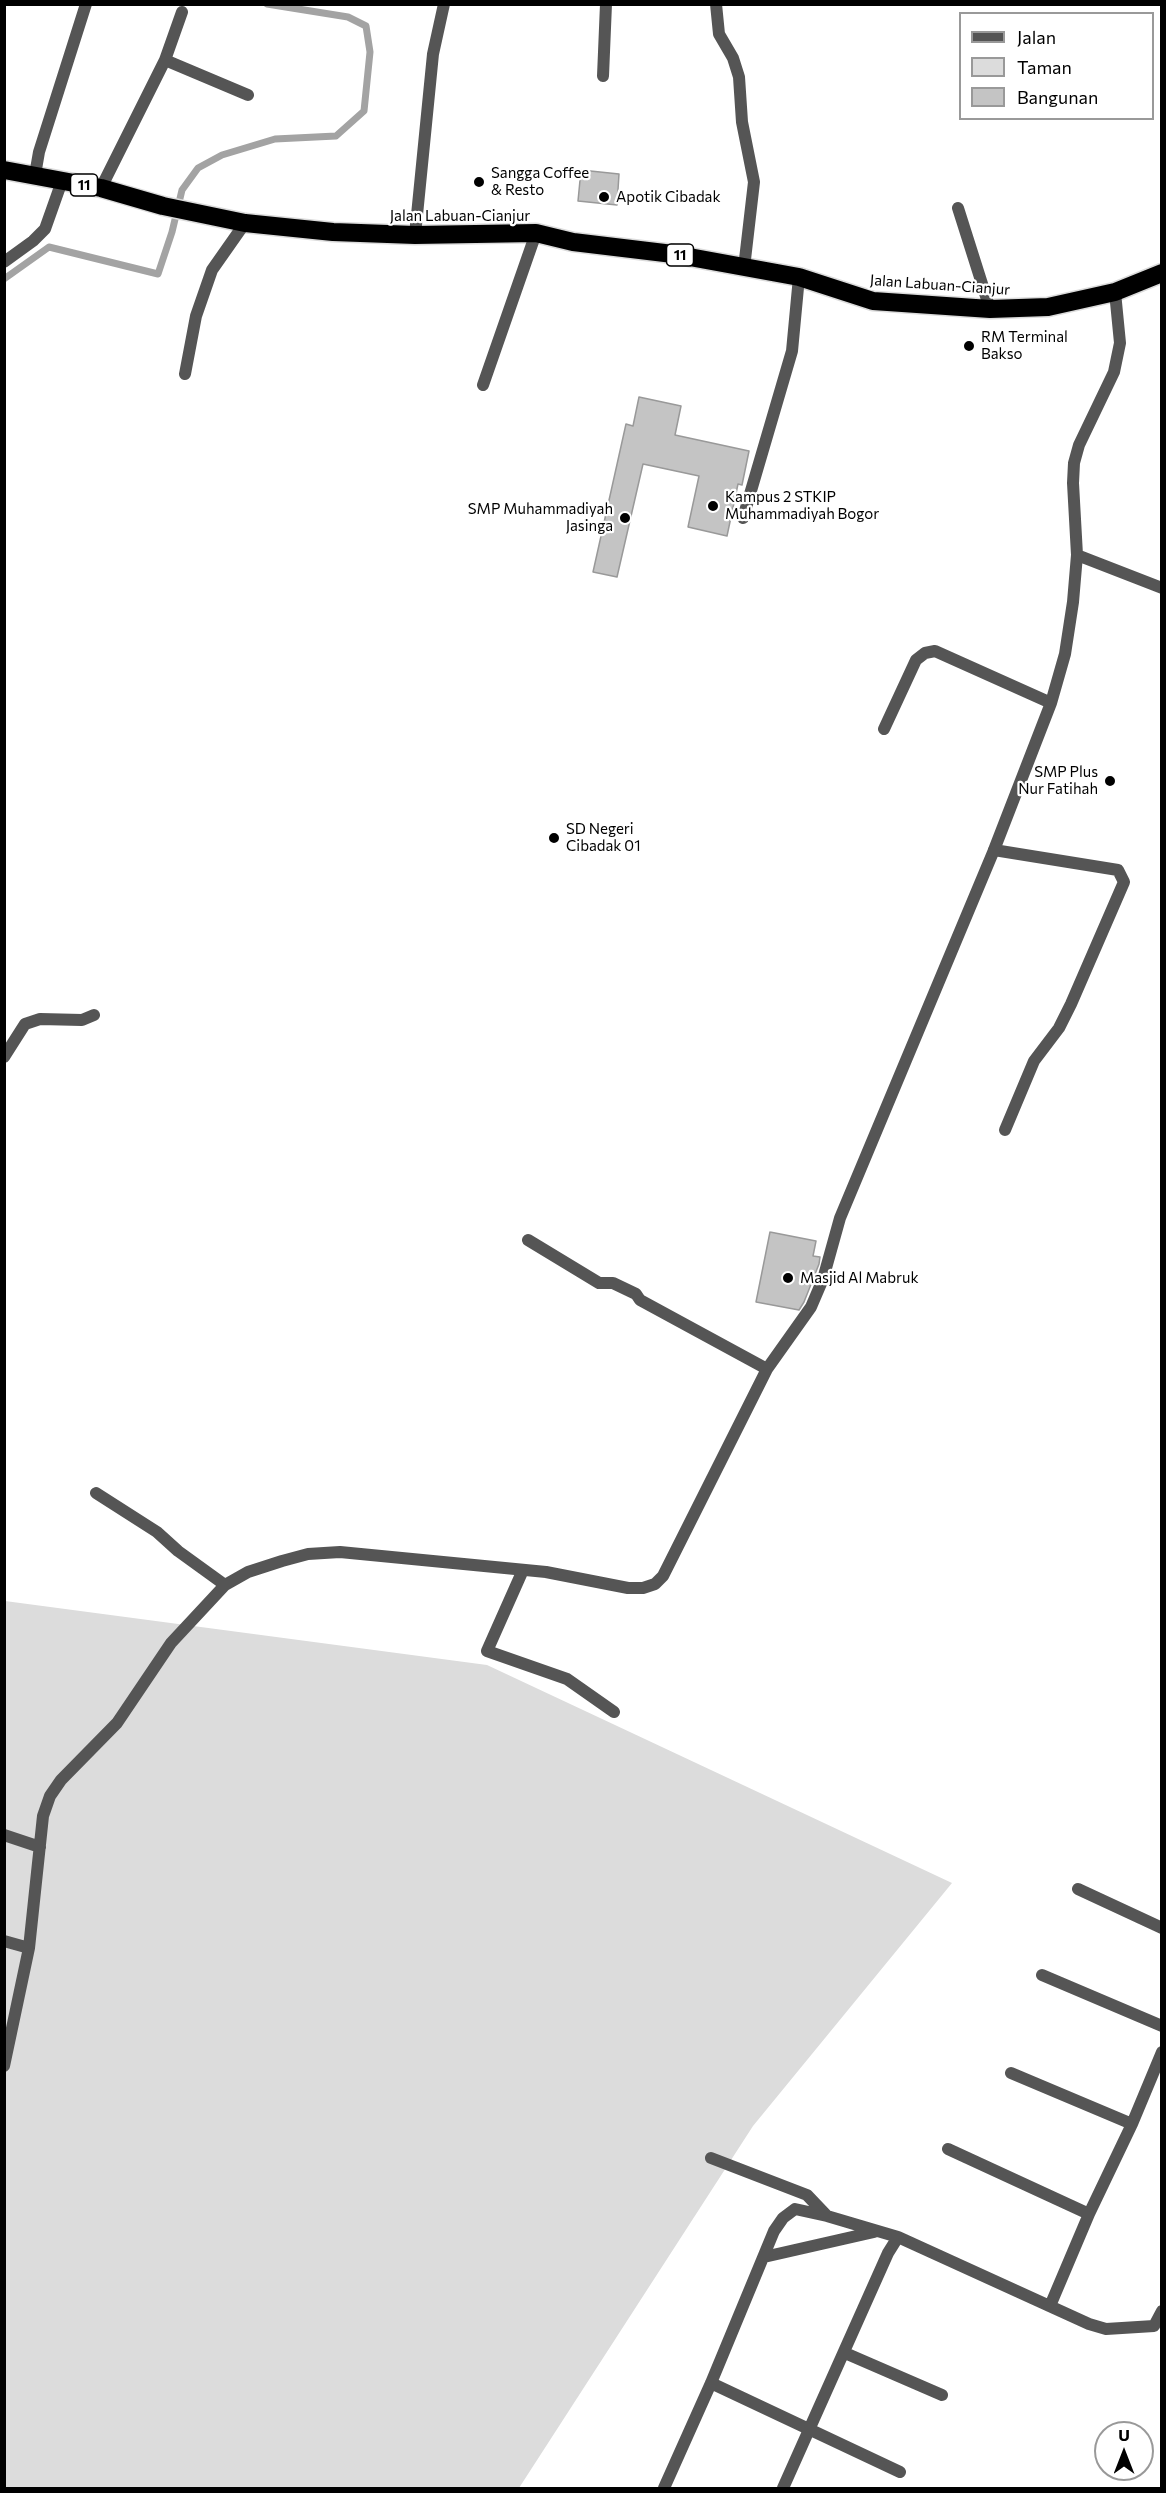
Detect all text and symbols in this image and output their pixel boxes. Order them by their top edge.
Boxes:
legend [959,12,1154,120]
text: Jalan [1017,26,1056,48]
text: Taman [1017,56,1072,78]
text: Bangunan [1017,86,1098,108]
place label: Sangga Coffee & Resto [491,164,589,199]
road number: 11 [70,174,98,196]
marker: Sangga Coffee & Resto [472,175,486,189]
place label: Apotik Cibadak [616,188,721,206]
marker: Apotik Cibadak [597,190,611,204]
street label: Jalan Labuan-Cianjur [390,207,530,225]
road number: 11 [666,244,694,266]
street label: Jalan Labuan-Cianjur [869,271,1011,299]
place label: RM Terminal Bakso [981,328,1068,363]
marker: RM Terminal Bakso [962,339,976,353]
place label: Kampus 2 STKIP Muhammadiyah Bogor [725,488,879,523]
marker: Kampus 2 STKIP Muhammadiyah Bogor [706,499,720,513]
place label: SMP Muhammadiyah Jasinga [468,500,613,535]
marker: SMP Muhammadiyah Jasinga [618,511,632,525]
place label: SMP Plus Nur Fatihah [1018,763,1098,798]
marker: SMP Plus Nur Fatihah [1103,774,1117,788]
place label: SD Negeri Cibadak 01 [566,820,641,855]
marker: SD Negeri Cibadak 01 [547,831,561,845]
place label: Masjid Al Mabruk [800,1269,919,1287]
marker: Masjid Al Mabruk [781,1271,795,1285]
north arrow [1094,2421,1154,2481]
text: U [1118,2425,1130,2444]

